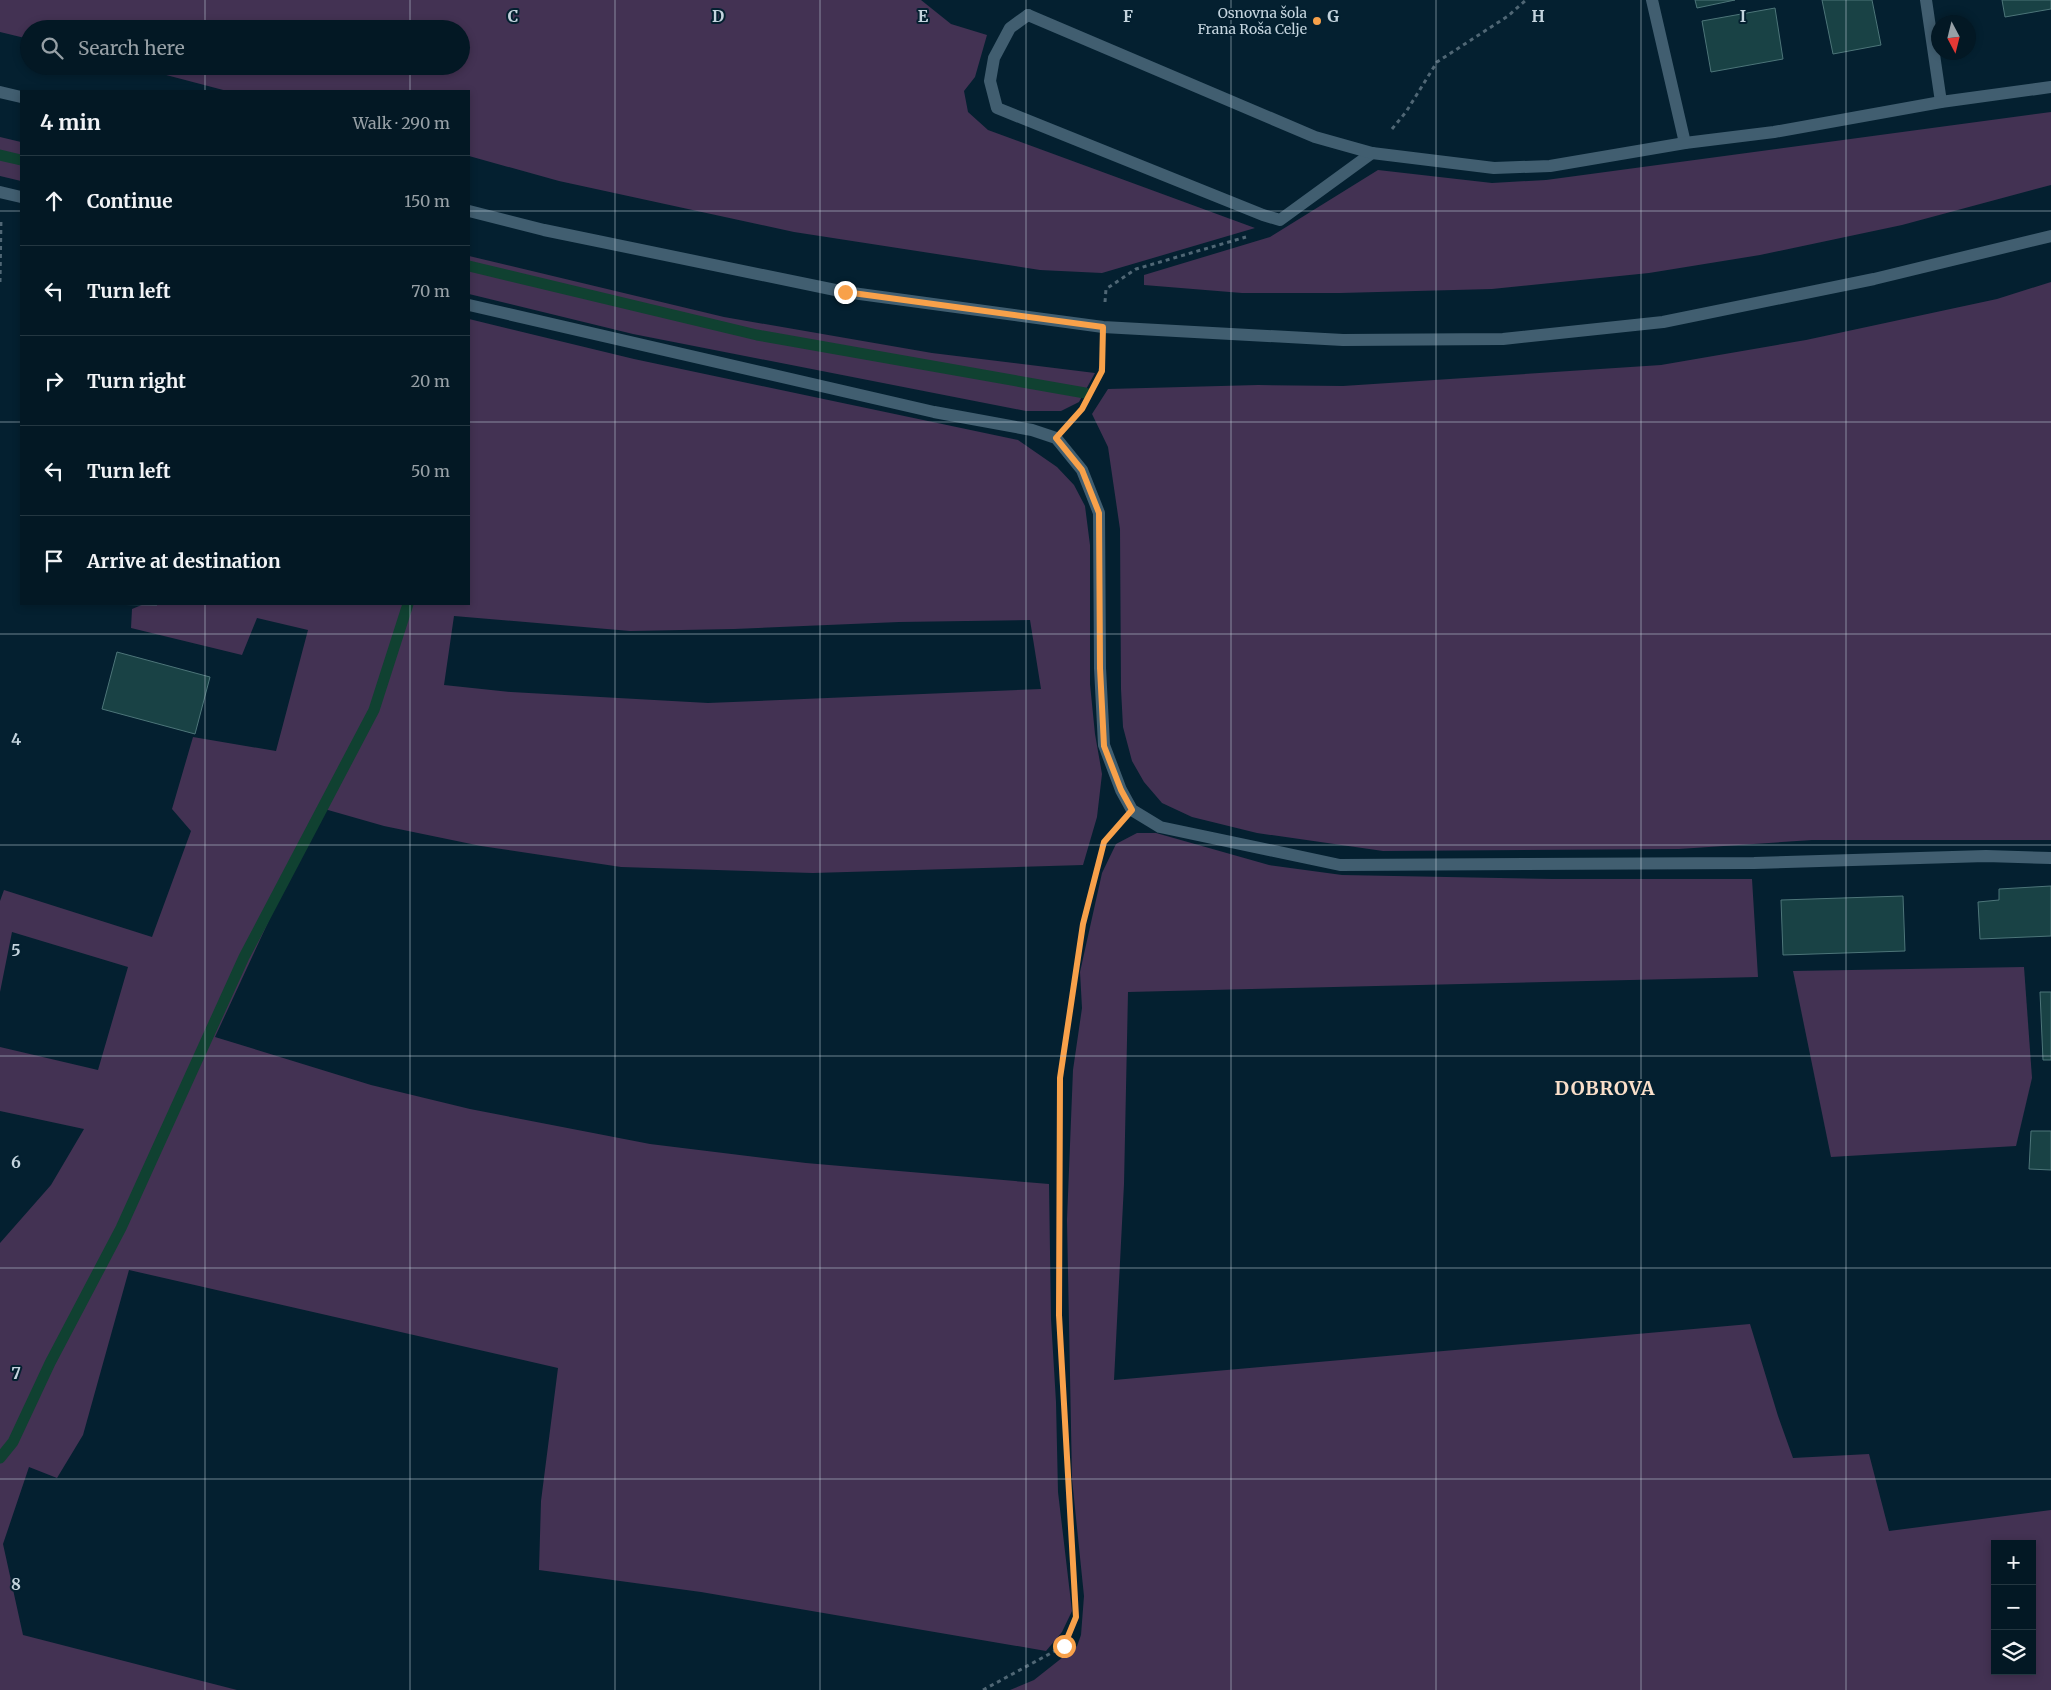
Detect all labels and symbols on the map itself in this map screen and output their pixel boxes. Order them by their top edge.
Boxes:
place label: Osnovna šola Frana Roša Celje [1197,4,1307,38]
text: C [508,6,518,26]
text: D [712,6,724,26]
text: E [918,6,929,26]
text: F [1123,6,1133,26]
text: G [1327,6,1339,26]
text: H [1531,6,1545,26]
text: I [1740,6,1746,26]
marker: Osnovna šola Frana Roša Celje [1311,15,1323,27]
north arrow [1931,15,1976,60]
route end [834,281,857,304]
text: 4 [11,729,21,749]
text: 5 [11,940,21,960]
district label: DOBROVA [1555,1076,1655,1100]
text: 6 [11,1152,21,1172]
text: 7 [11,1363,21,1383]
text: 8 [11,1574,21,1594]
route start [1053,1635,1076,1658]

